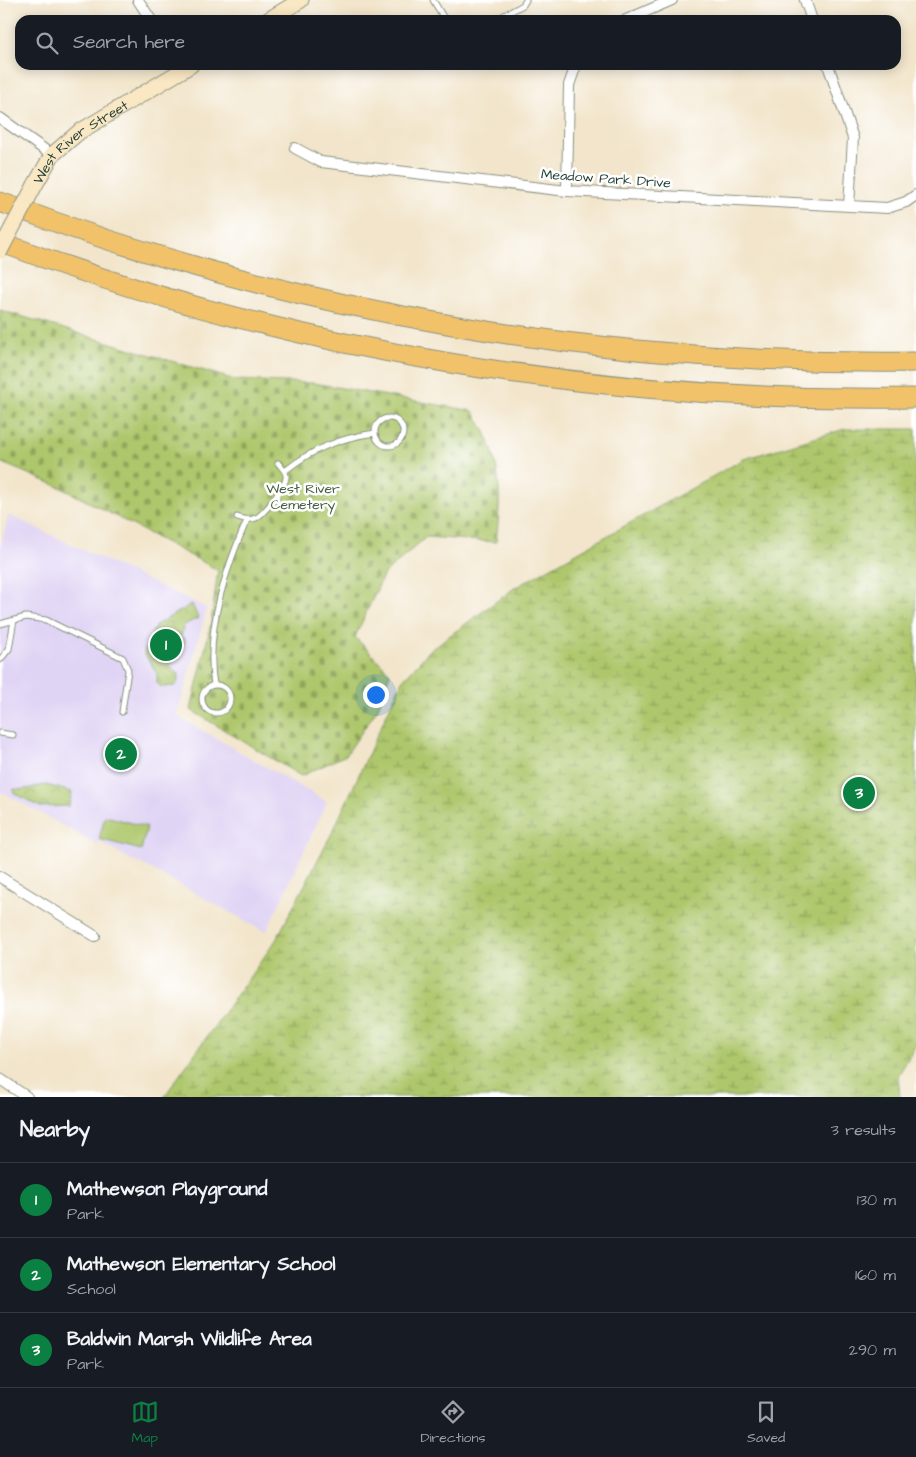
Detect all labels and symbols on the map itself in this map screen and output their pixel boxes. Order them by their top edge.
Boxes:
street label: West River Street [29,96,132,188]
street label: Meadow Park Drive [540,164,672,194]
park label: West River Cemetery [266,479,340,515]
pin: 1 [150,626,182,664]
your location [363,682,389,708]
pin: 2 [105,735,137,773]
pin: 3 [843,774,875,812]

